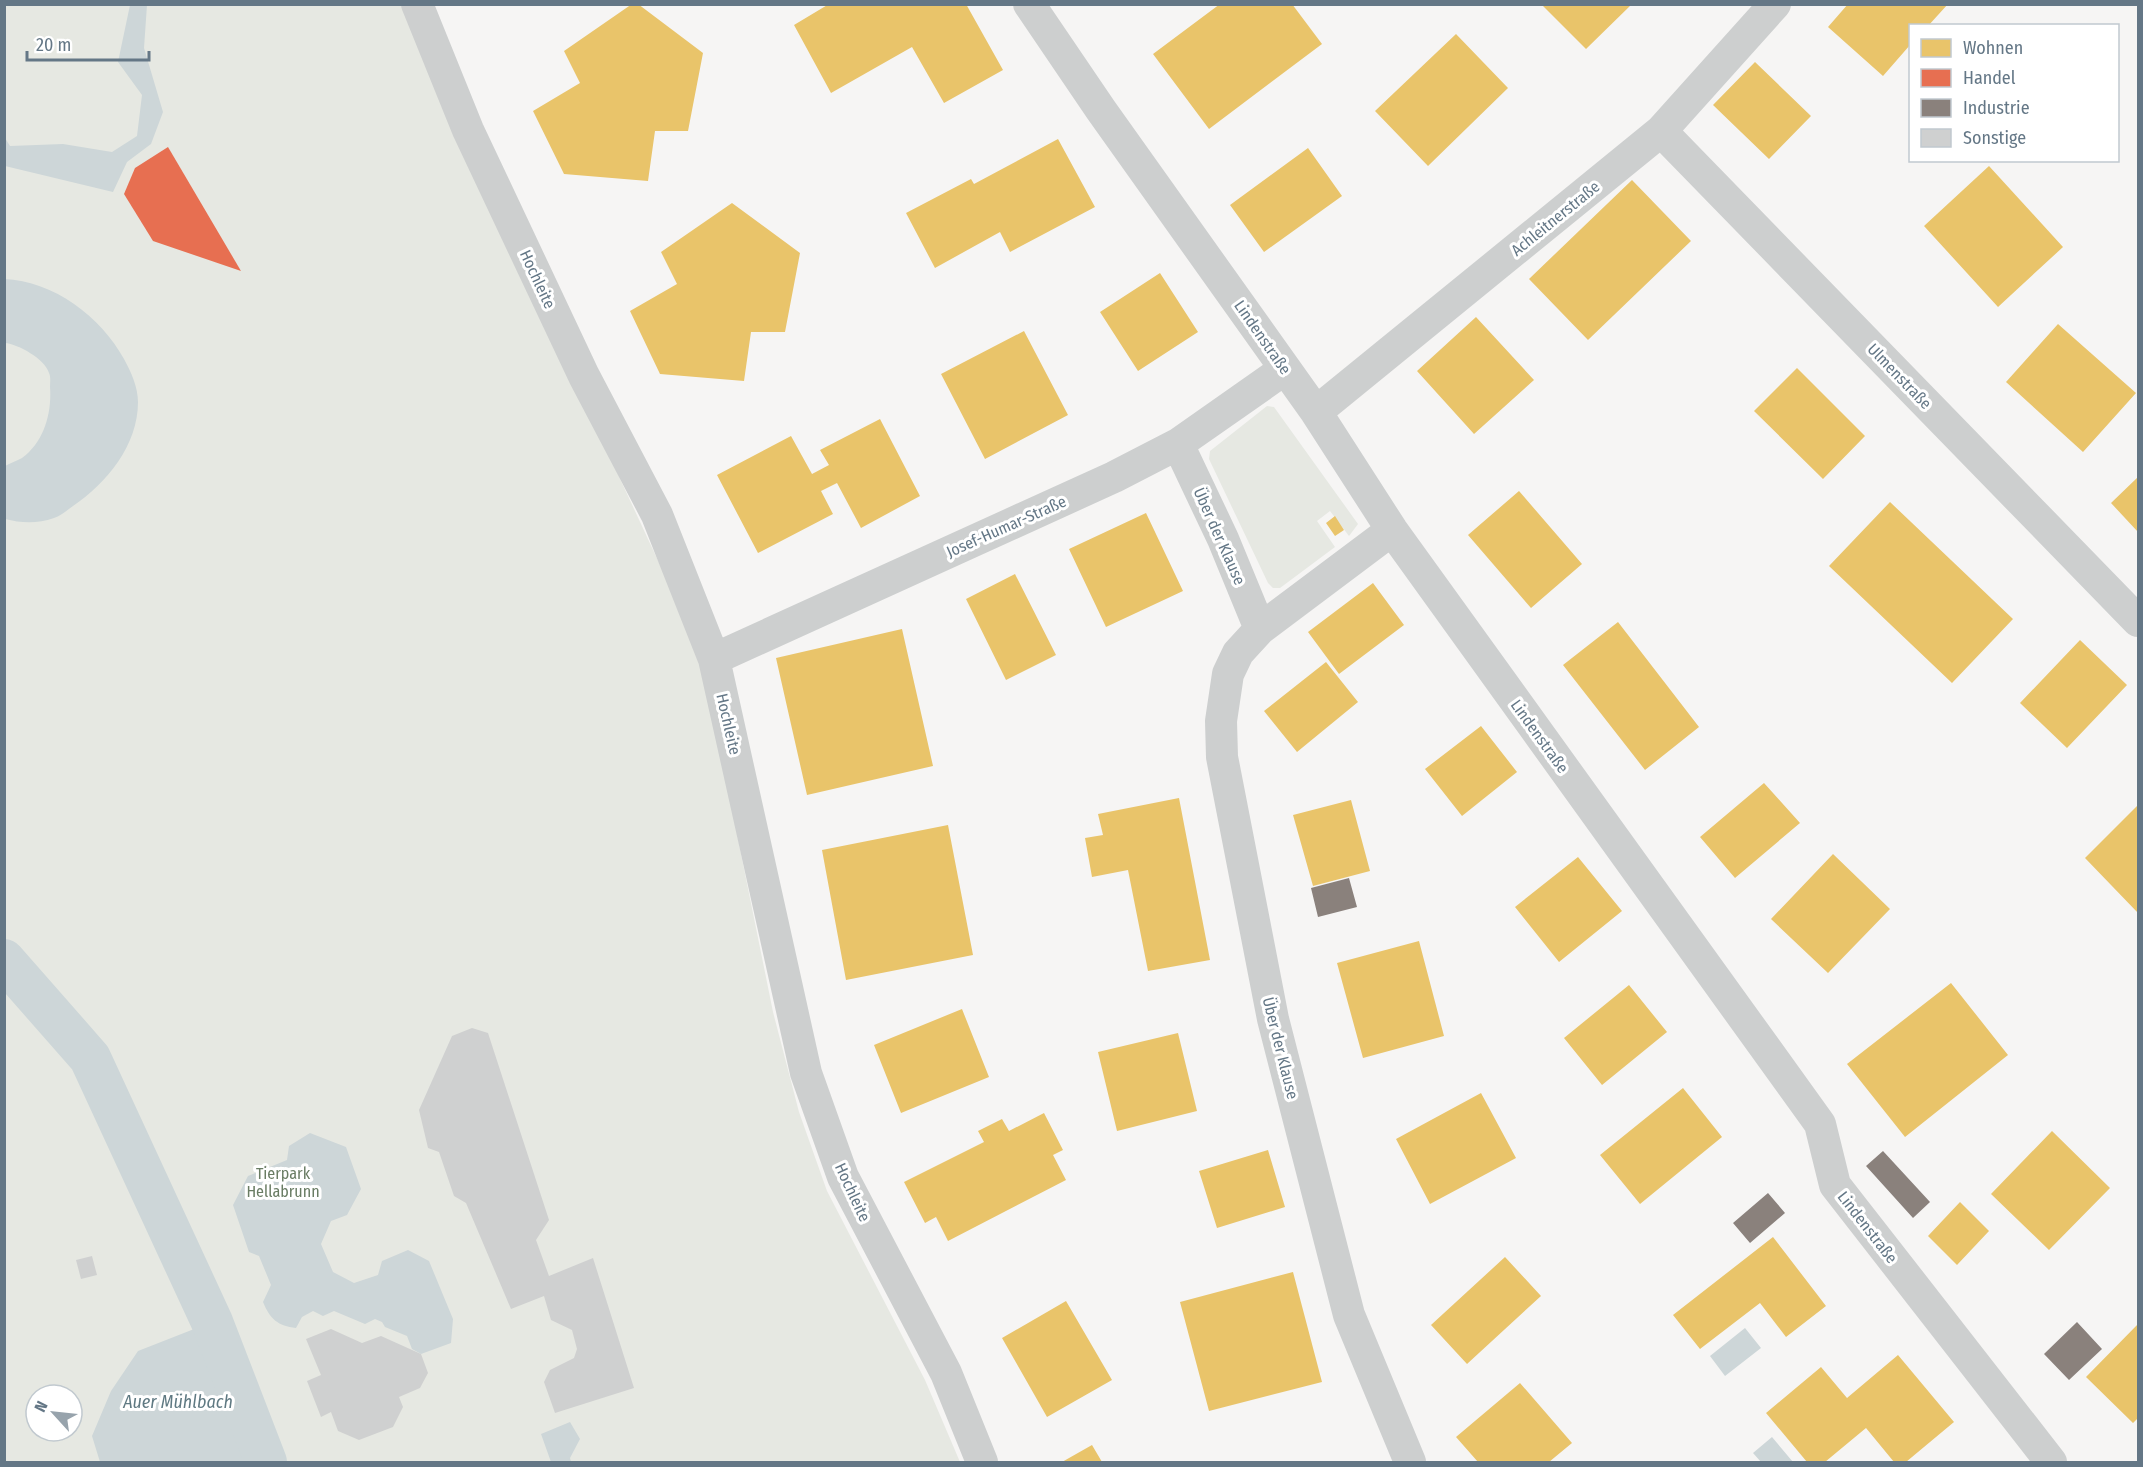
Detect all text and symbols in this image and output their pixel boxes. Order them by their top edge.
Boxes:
scale bar [27,24,148,62]
legend [1909,24,2119,162]
text: 20 m [36,34,71,56]
text: Wohnen [1963,37,2023,59]
text: Handel [1963,67,2016,89]
text: Industrie [1963,97,2030,119]
text: Sonstige [1963,127,2026,149]
street label: Achleitnerstraße [1507,177,1603,260]
street label: Hochleite [516,247,559,312]
street label: Lindenstraße [1230,297,1295,378]
street label: Ulmenstraße [1864,340,1936,413]
street label: Über der Klause [1190,485,1250,588]
street label: Josef-Humar-Straße [943,491,1069,561]
street label: Hochleite [712,692,745,757]
street label: Lindenstraße [1507,696,1573,777]
street label: Über der Klause [1259,995,1302,1101]
street label: Hochleite [831,1160,874,1225]
park label: Tierpark Hellabrunn [246,1164,320,1201]
street label: Lindenstraße [1834,1188,1902,1267]
north arrow [24,1383,84,1443]
water label: Auer Mühlbach [122,1391,233,1413]
text: N [30,1398,52,1415]

